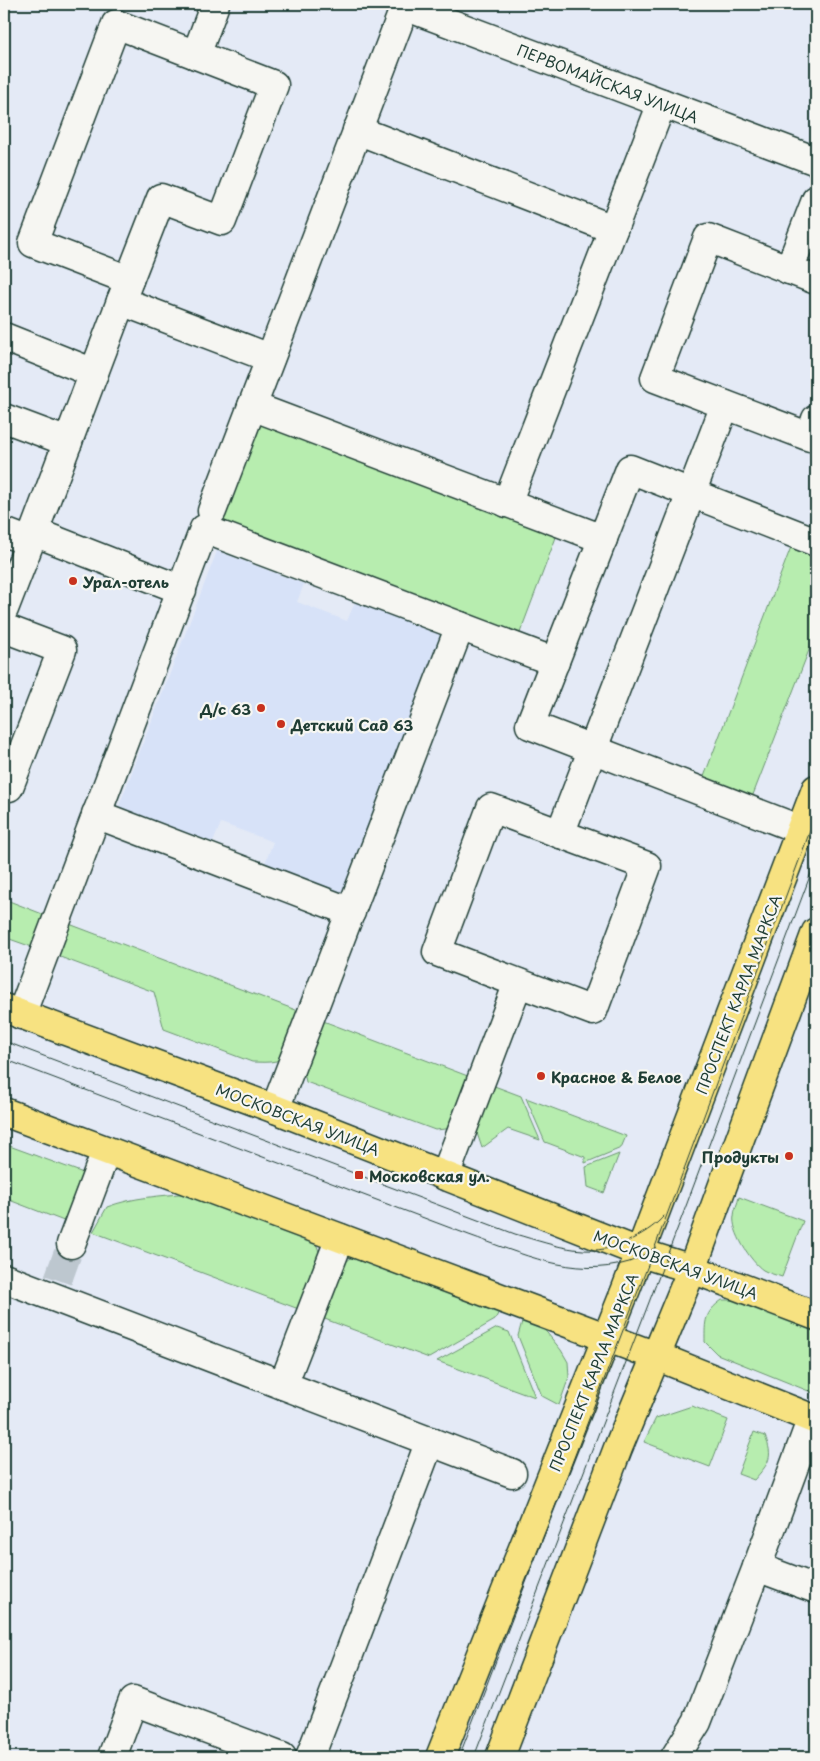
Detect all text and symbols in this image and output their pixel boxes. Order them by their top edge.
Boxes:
street label: ПЕРВОМАЙСКАЯ УЛИЦА [514,38,702,128]
place label: Урал-отель [82,570,169,593]
marker: Урал-отель [67,575,79,587]
place label: Д/с 63 [199,697,251,720]
marker: Д/с 63 [255,702,267,714]
place label: Детский Сад 63 [290,713,413,736]
marker: Детский Сад 63 [275,718,287,730]
street label: ПРОСПЕКТ КАРЛА МАРКСА [689,891,787,1097]
place label: Красное & Белое [551,1065,682,1088]
marker: Красное & Белое [535,1070,547,1082]
street label: МОСКОВСКАЯ УЛИЦА [213,1077,383,1161]
place label: Продукты [702,1145,779,1168]
marker: Продукты [783,1150,795,1162]
place label: Московская ул. [369,1164,490,1187]
marker: Московская ул. [353,1169,365,1181]
street label: МОСКОВСКАЯ УЛИЦА [590,1223,762,1305]
street label: ПРОСПЕКТ КАРЛА МАРКСА [543,1269,643,1475]

